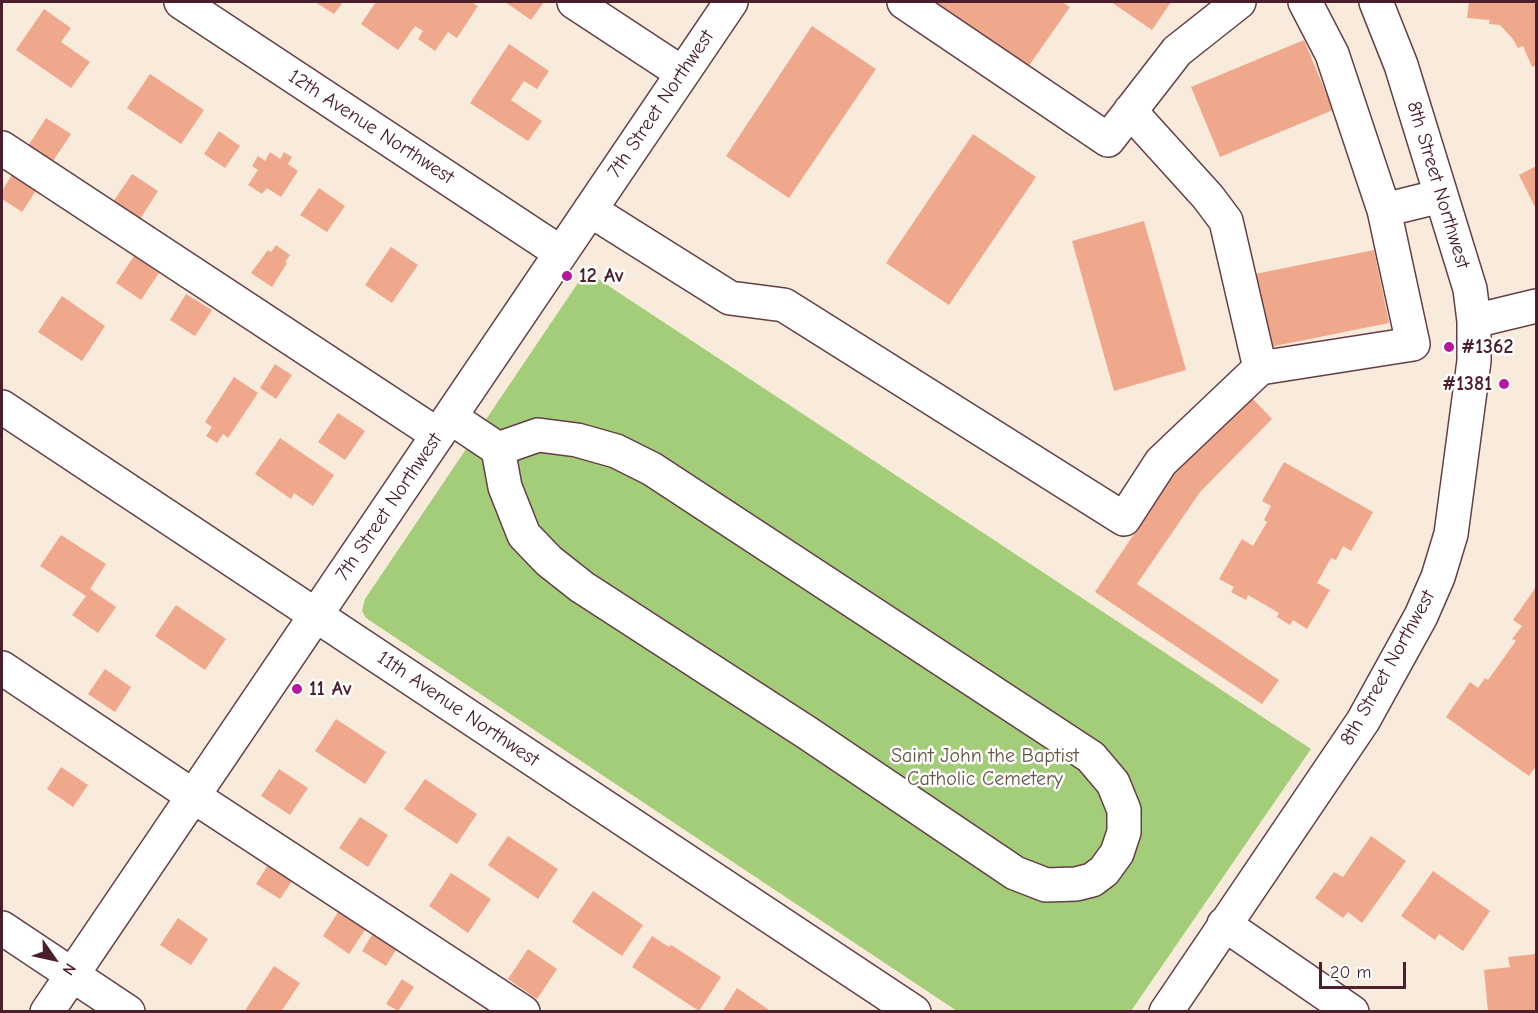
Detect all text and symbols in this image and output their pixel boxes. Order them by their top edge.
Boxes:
street label: 7th Street Northwest [603,26,719,182]
street label: 12th Avenue Northwest [284,64,458,190]
street label: 8th Street Northwest [1401,98,1475,272]
place label: 12 Av [579,264,623,288]
marker: 12 Av [560,269,574,283]
place label: #1362 [1461,335,1513,359]
marker: #1362 [1442,340,1456,354]
place label: #1381 [1442,372,1492,396]
marker: #1381 [1497,377,1511,391]
street label: 7th Street Northwest [331,429,447,585]
street label: 8th Street Northwest [1335,586,1441,750]
street label: 11th Avenue Northwest [372,646,544,772]
place label: 11 Av [309,677,351,701]
marker: 11 Av [290,682,304,696]
park label: Saint John the Baptist Catholic Cemetery [891,744,1079,791]
north arrow [24,929,84,989]
scale bar [1322,950,1409,988]
text: N [59,960,79,978]
text: 20 m [1330,962,1371,983]

